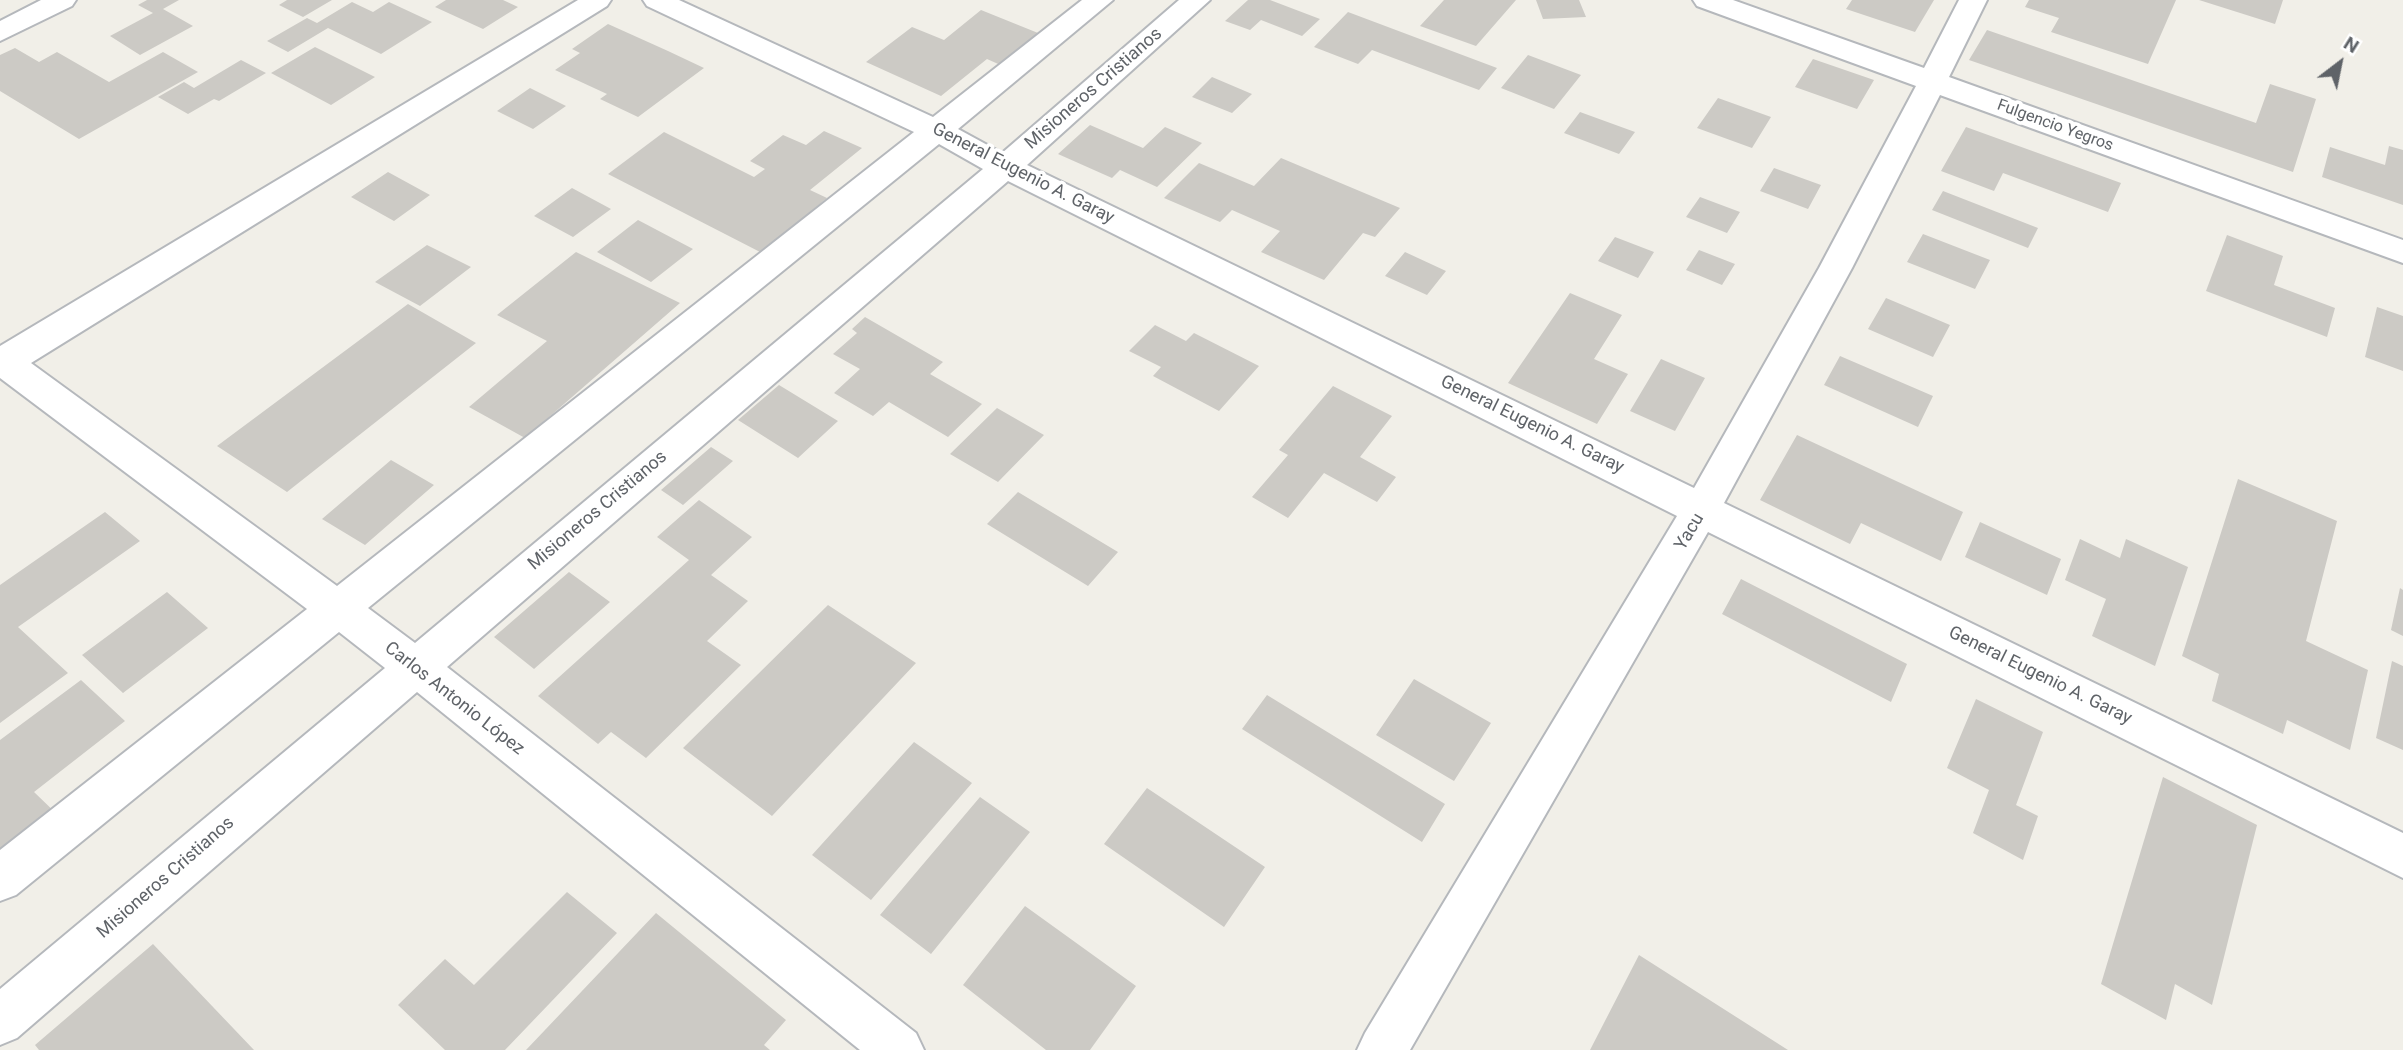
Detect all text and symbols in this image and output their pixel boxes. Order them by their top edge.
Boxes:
street label: Misioneros Cristianos [1021,24,1167,154]
north arrow [2305,28,2375,98]
text: N [2340,31,2363,58]
street label: Fulgencio Yegros [1994,96,2116,156]
street label: General Eugenio A. Garay [928,119,1118,229]
street label: General Eugenio A. Garay [1437,371,1627,479]
street label: Misioneros Cristianos [524,447,672,575]
street label: Yacu [1671,510,1709,554]
street label: General Eugenio A. Garay [1945,622,2135,730]
street label: Carlos Antonio López [380,638,528,760]
street label: Misioneros Cristianos [93,813,239,943]

